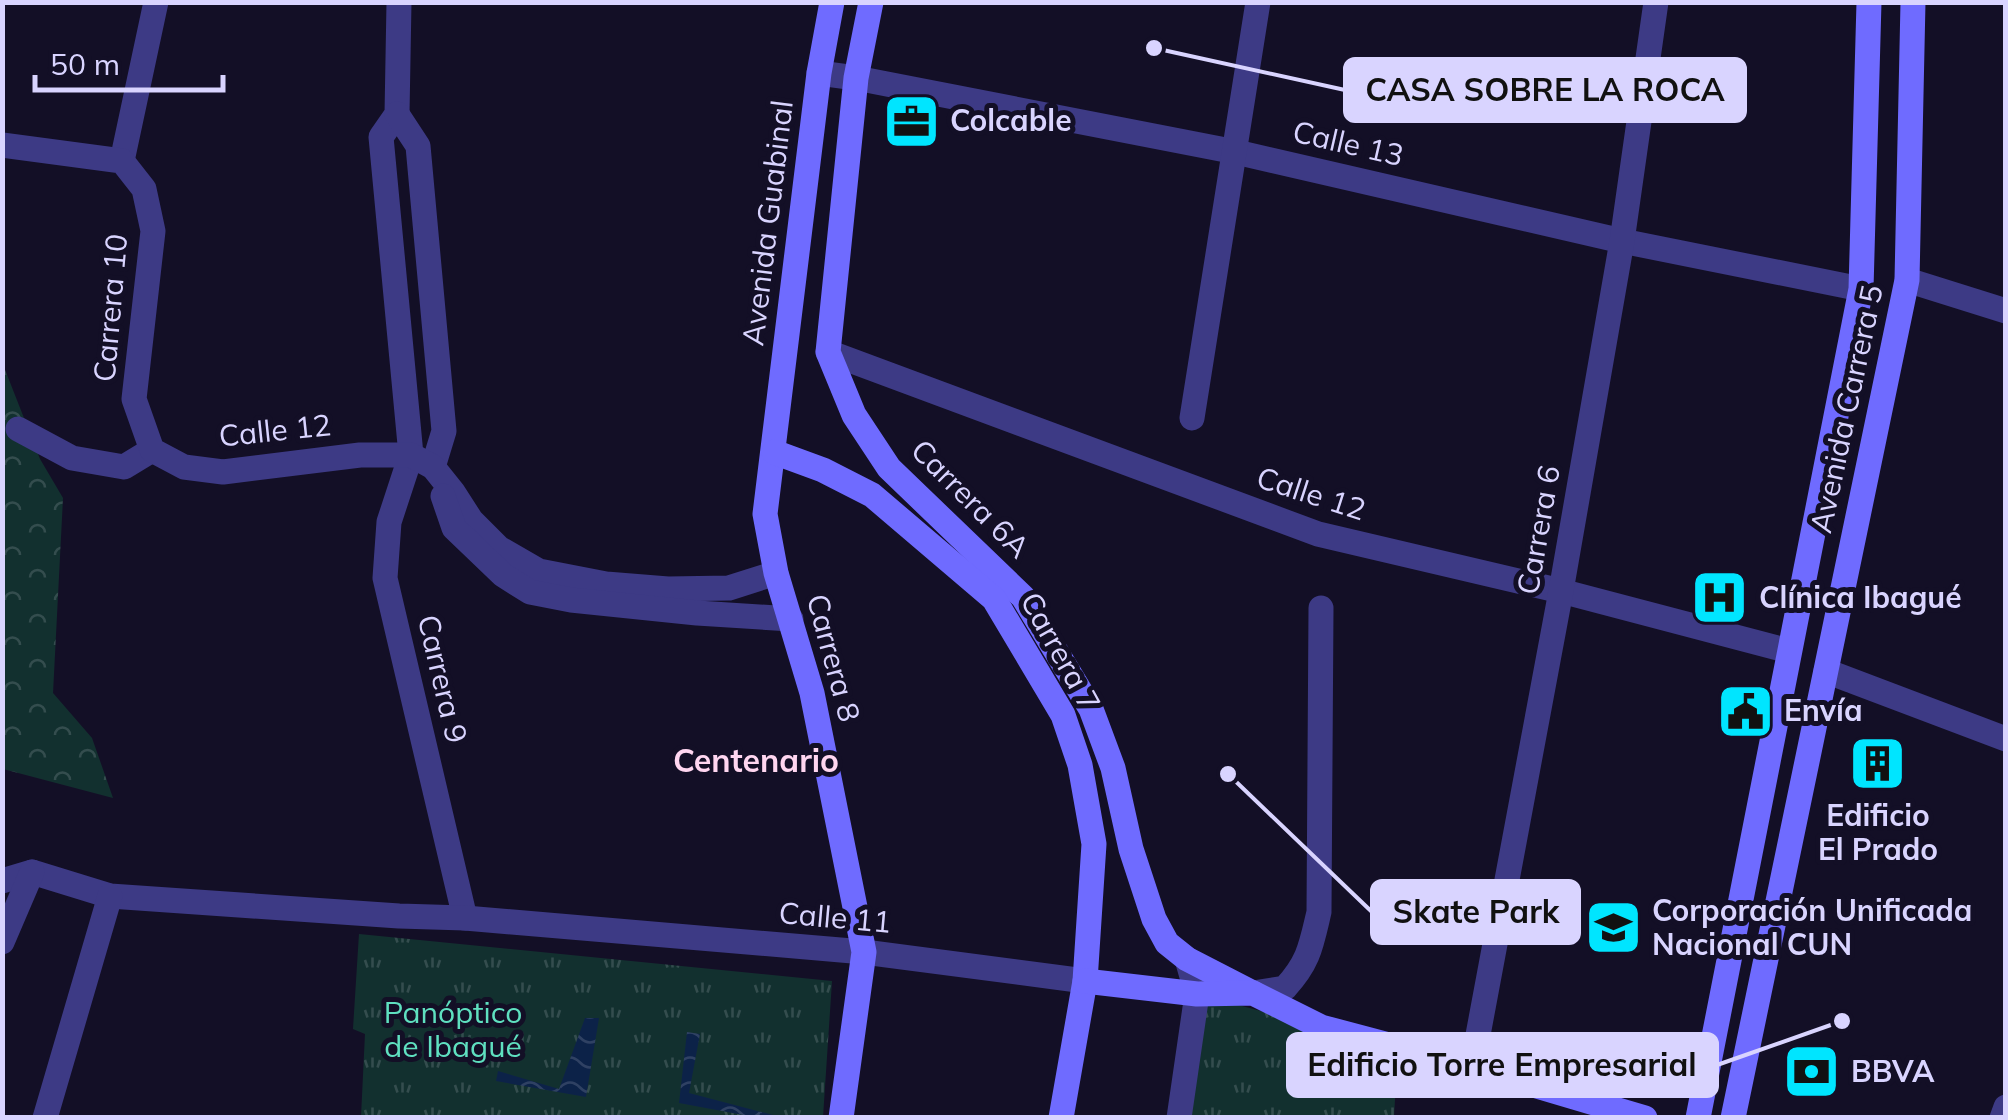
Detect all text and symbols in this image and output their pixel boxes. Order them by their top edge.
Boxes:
scale bar [35,30,222,92]
text: 50 m [50,45,120,83]
callout: CASA SOBRE LA ROCA [1345,59,1745,121]
text: CASA SOBRE LA ROCA [1365,69,1725,109]
office icon: Colcable [881,91,941,151]
street label: Avenida Guabinal [733,98,801,348]
place label: Colcable [950,101,1072,139]
street label: Calle 13 [1289,112,1407,174]
street label: Carrera 10 [85,232,135,384]
street label: Avenida Carrera 5 [1801,281,1891,536]
street label: Calle 12 [217,405,333,455]
street label: Carrera 6A [903,431,1038,566]
street label: Calle 12 [1252,458,1371,528]
street label: Carrera 6 [1508,462,1568,597]
hospital icon: Clínica Ibagué [1690,568,1750,628]
place label: Clínica Ibagué [1759,578,1962,616]
street label: Carrera 7 [1013,585,1109,718]
street label: Carrera 8 [799,590,869,726]
street label: Carrera 9 [410,611,476,747]
public building icon: Envía [1715,681,1775,741]
place label: Envía [1784,691,1863,729]
building icon: Edificio El Prado [1848,734,1908,794]
district label: Centenario [673,740,839,780]
place label: Edificio El Prado [1818,796,1938,868]
callout: Skate Park [1372,881,1579,943]
text: Skate Park [1393,891,1561,931]
place label: Corporación Unificada Nacional CUN [1652,891,1972,963]
street label: Calle 11 [777,893,893,941]
school or university icon: Corporación Unificada Nacional CUN [1583,898,1643,958]
park label: Panóptico de Ibagué [384,993,522,1065]
callout: Edificio Torre Empresarial [1288,1034,1717,1096]
bank icon: BBVA [1782,1042,1842,1102]
text: Edificio Torre Empresarial [1307,1044,1697,1084]
place label: BBVA [1851,1052,1935,1090]

